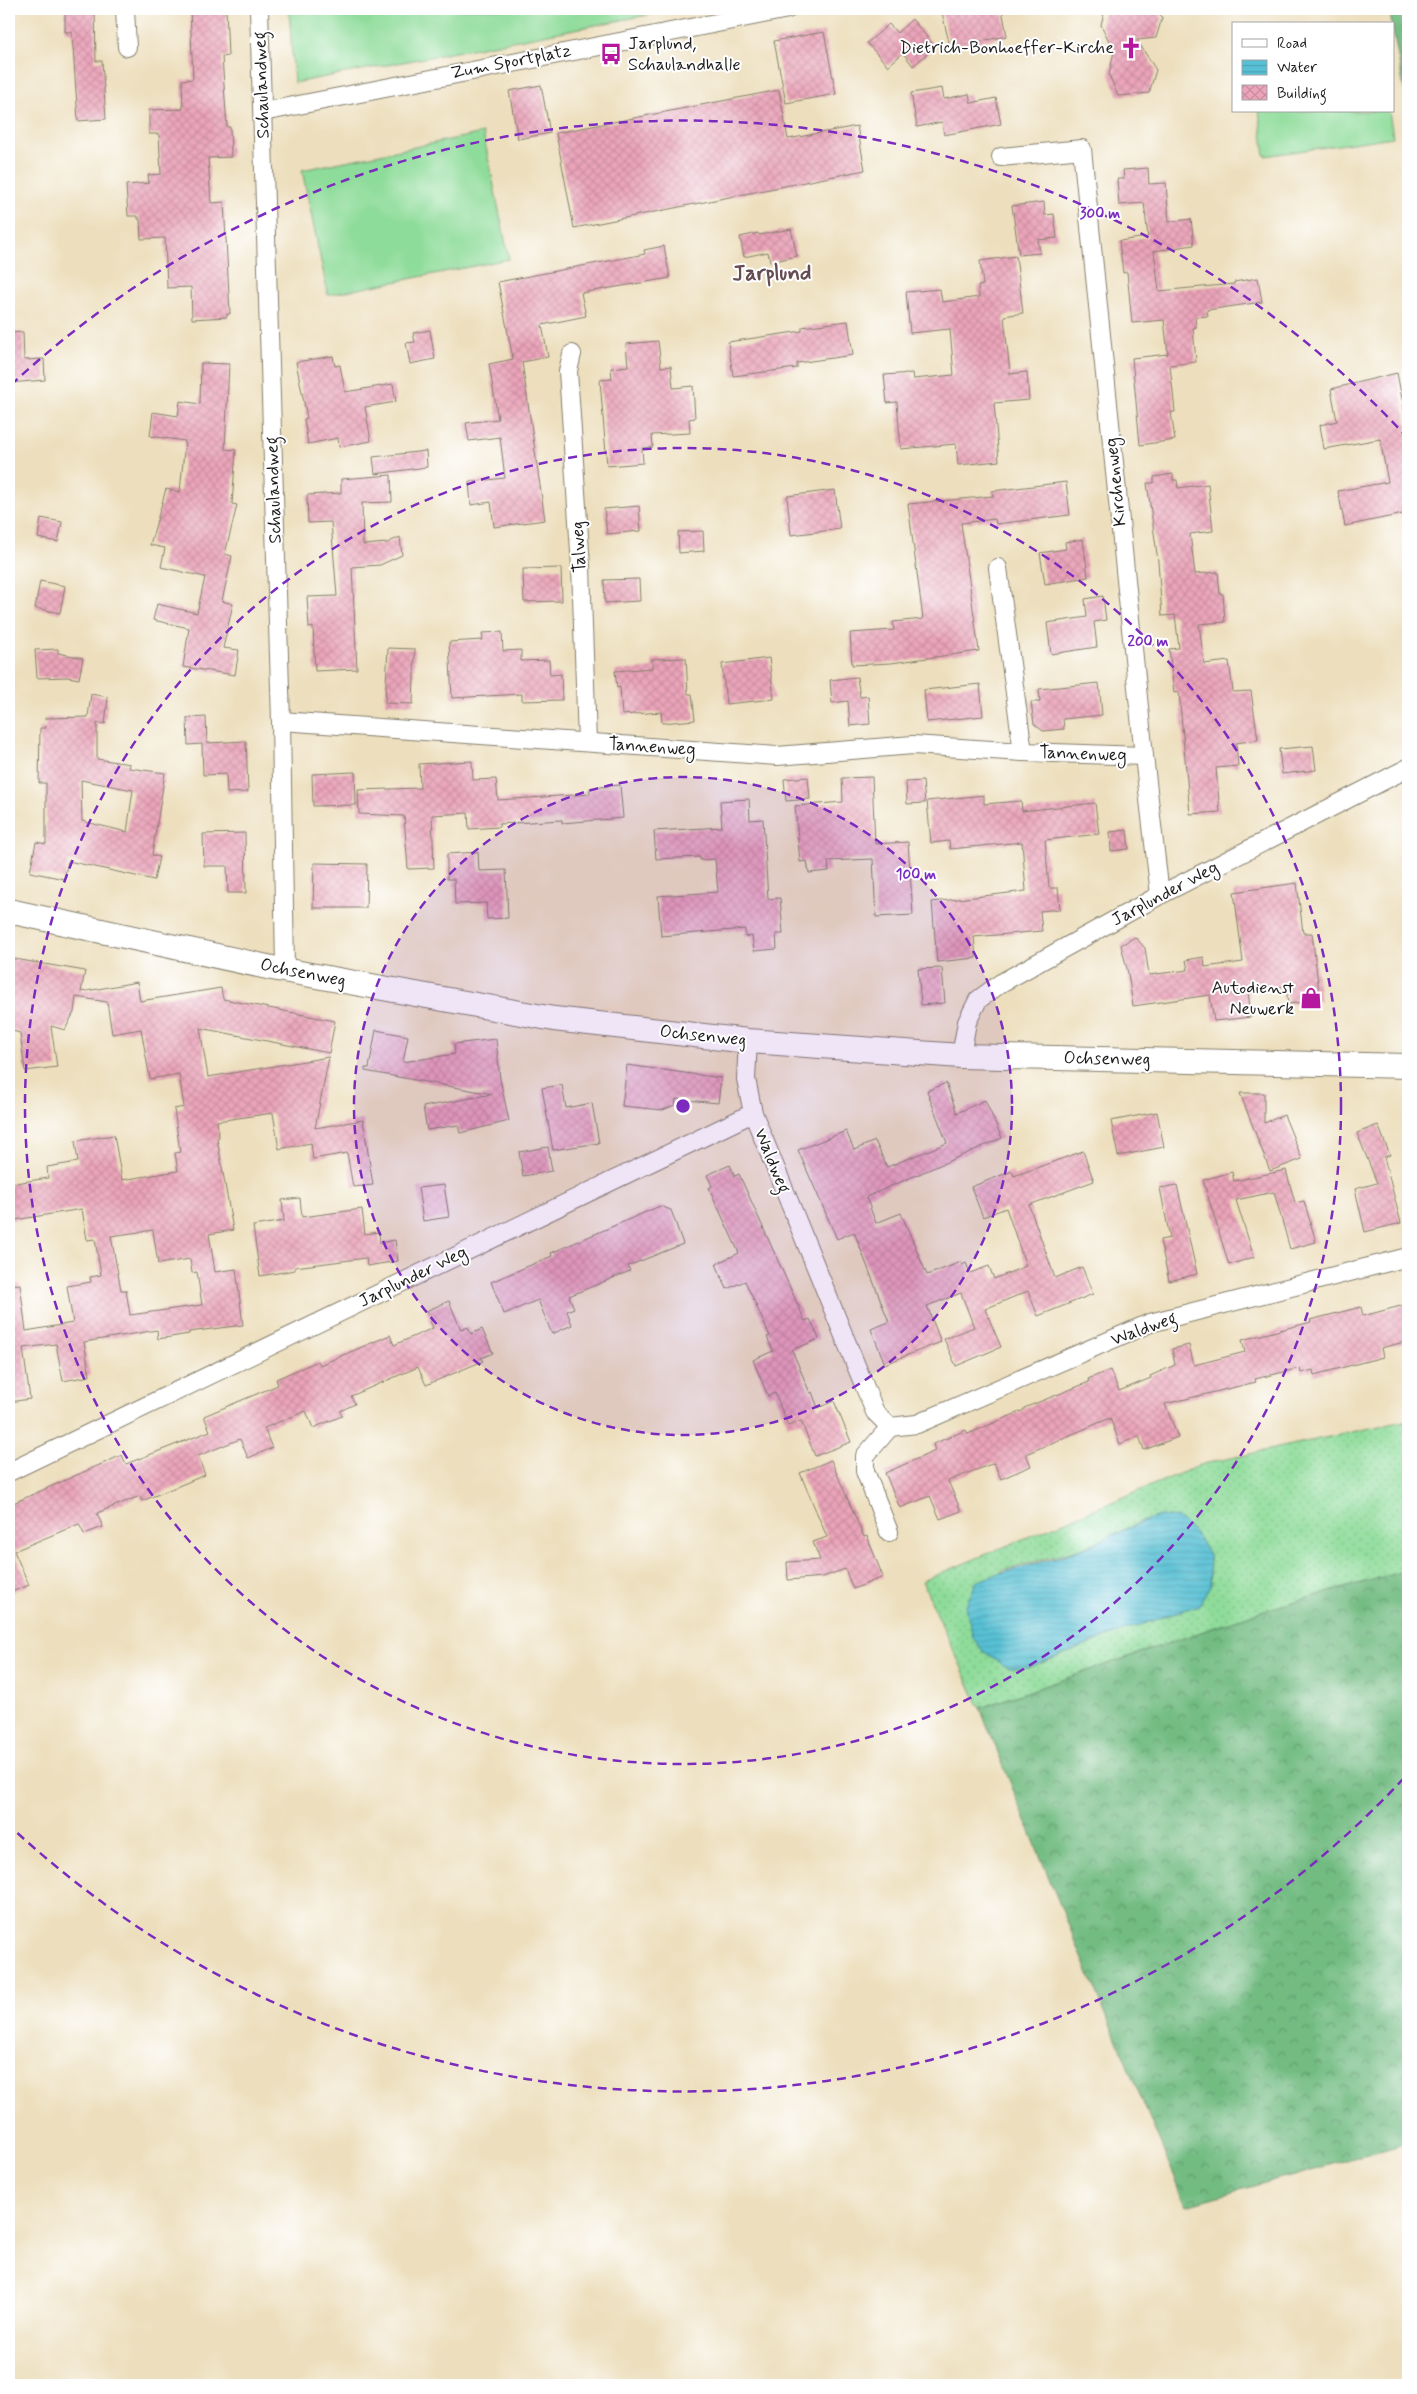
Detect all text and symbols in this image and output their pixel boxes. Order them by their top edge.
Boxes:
legend [1232,22,1394,112]
street label: Schaulandweg [248,31,278,139]
place label: Jarplund, Schaulandhalle [628,32,741,77]
text: Road [1277,34,1307,54]
church icon: Dietrich-Bonhoeffer-Kirche [1118,35,1144,61]
place label: Dietrich-Bonhoeffer-Kirche [900,36,1114,60]
street label: Zum Sportplatz [449,39,573,85]
bus stop icon: Jarplund, Schaulandhalle [598,41,624,67]
text: Water [1277,58,1317,78]
text: Building [1277,84,1327,105]
text: 300 m [1080,204,1120,224]
district label: Jarplund [733,260,811,288]
street label: Schaulandweg [260,436,290,544]
street label: Kirchenweg [1099,436,1134,527]
street label: Talweg [566,521,592,573]
text: 200 m [1128,632,1169,652]
street label: Tannenweg [607,732,696,763]
street label: Tannenweg [1039,740,1127,769]
street label: Jarplunder Weg [1107,856,1223,933]
text: 100 m [896,865,936,885]
street label: Ochsenweg [258,953,348,993]
place label: Autodienst Neuwerk [1212,976,1295,1021]
shop icon: Autodienst Neuwerk [1298,985,1324,1011]
street label: Ochsenweg [659,1020,747,1052]
street label: Ochsenweg [1063,1046,1151,1072]
centre of rings [674,1097,692,1115]
street label: Waldweg [746,1125,796,1198]
street label: Jarplunder Weg [355,1240,472,1315]
street label: Waldweg [1108,1306,1181,1354]

